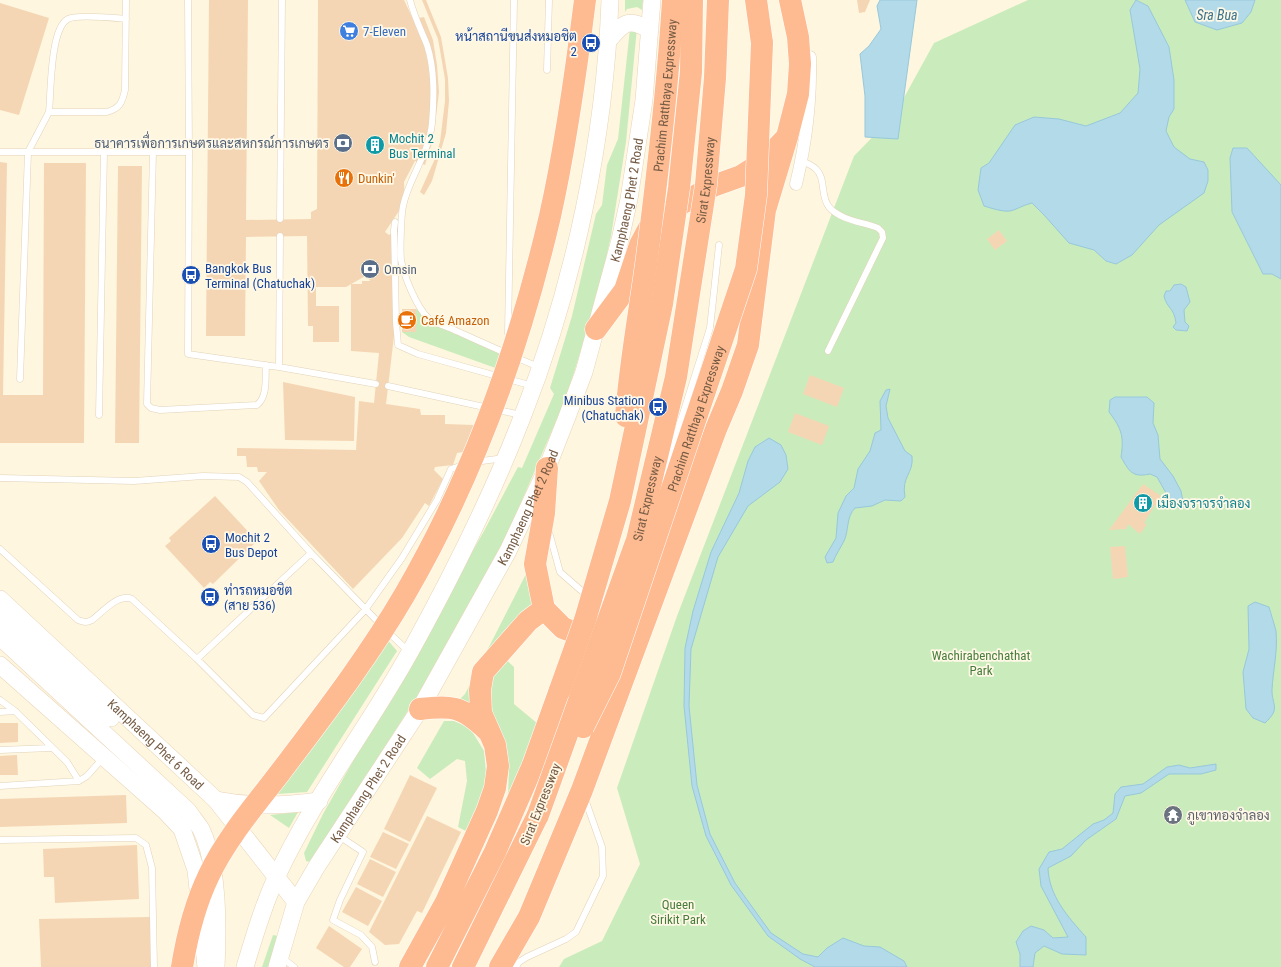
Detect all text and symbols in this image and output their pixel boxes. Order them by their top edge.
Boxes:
water label: Sra Bua [1196,7,1238,23]
street label: Prachim Ratthaya Expressway [651,18,680,173]
supermarket icon: 7-Eleven [338,20,360,42]
place label: 7-Eleven [363,24,406,39]
place label: หน้าสถานีขนส่งหมอชิต 2 [455,27,577,59]
bus stop icon: หน้าสถานีขนส่งหมอชิต 2 [580,32,602,54]
place label: ธนาคารเพื่อการเกษตรและสหกรณ์การเกษตร [94,131,329,151]
place label: Mochit 2 Bus Terminal [389,131,456,161]
bank icon: ธนาคารเพื่อการเกษตรและสหกรณ์การเกษตร [332,132,354,154]
building icon: Mochit 2 Bus Terminal [364,134,386,156]
street label: Sirat Expressway [693,136,718,224]
street label: Kamphaeng Phet 2 Road [607,137,646,264]
restaurant icon: Dunkin' [333,167,355,189]
place label: Dunkin' [358,171,395,186]
bank icon: Omsin [359,258,381,280]
place label: Bangkok Bus Terminal (Chatuchak) [205,261,315,291]
place label: Omsin [384,262,417,277]
bus stop icon: Bangkok Bus Terminal (Chatuchak) [180,264,202,286]
cafe icon: Café Amazon [396,309,418,331]
place label: Café Amazon [421,313,490,328]
street label: Prachim Ratthaya Expressway [665,343,728,494]
place label: Minibus Station (Chatuchak) [564,393,644,423]
bus stop icon: Minibus Station (Chatuchak) [647,396,669,418]
street label: Kamphaeng Phet 2 Road [495,448,561,568]
street label: Sirat Expressway [630,454,665,543]
building icon: เมืองจราจรจำลอง [1132,492,1154,514]
place label: เมืองจราจรจำลอง [1157,494,1251,511]
place label: Mochit 2 Bus Depot [225,530,278,560]
bus stop icon: Mochit 2 Bus Depot [200,533,222,555]
place label: ท่ารถหมอชิต (สาย 536) [224,582,292,613]
bus stop icon: ท่ารถหมอชิต (สาย 536) [199,586,221,608]
park label: Wachirabenchathat Park [932,648,1030,678]
street label: Kamphaeng Phet 6 Road [104,696,207,793]
street label: Kamphaeng Phet 2 Road [327,732,409,846]
street label: Sirat Expressway [517,761,564,847]
temple icon: ภูเขาทองจำลอง [1162,804,1184,826]
place label: ภูเขาทองจำลอง [1187,808,1270,825]
park label: Queen Sirikit Park [650,897,706,927]

